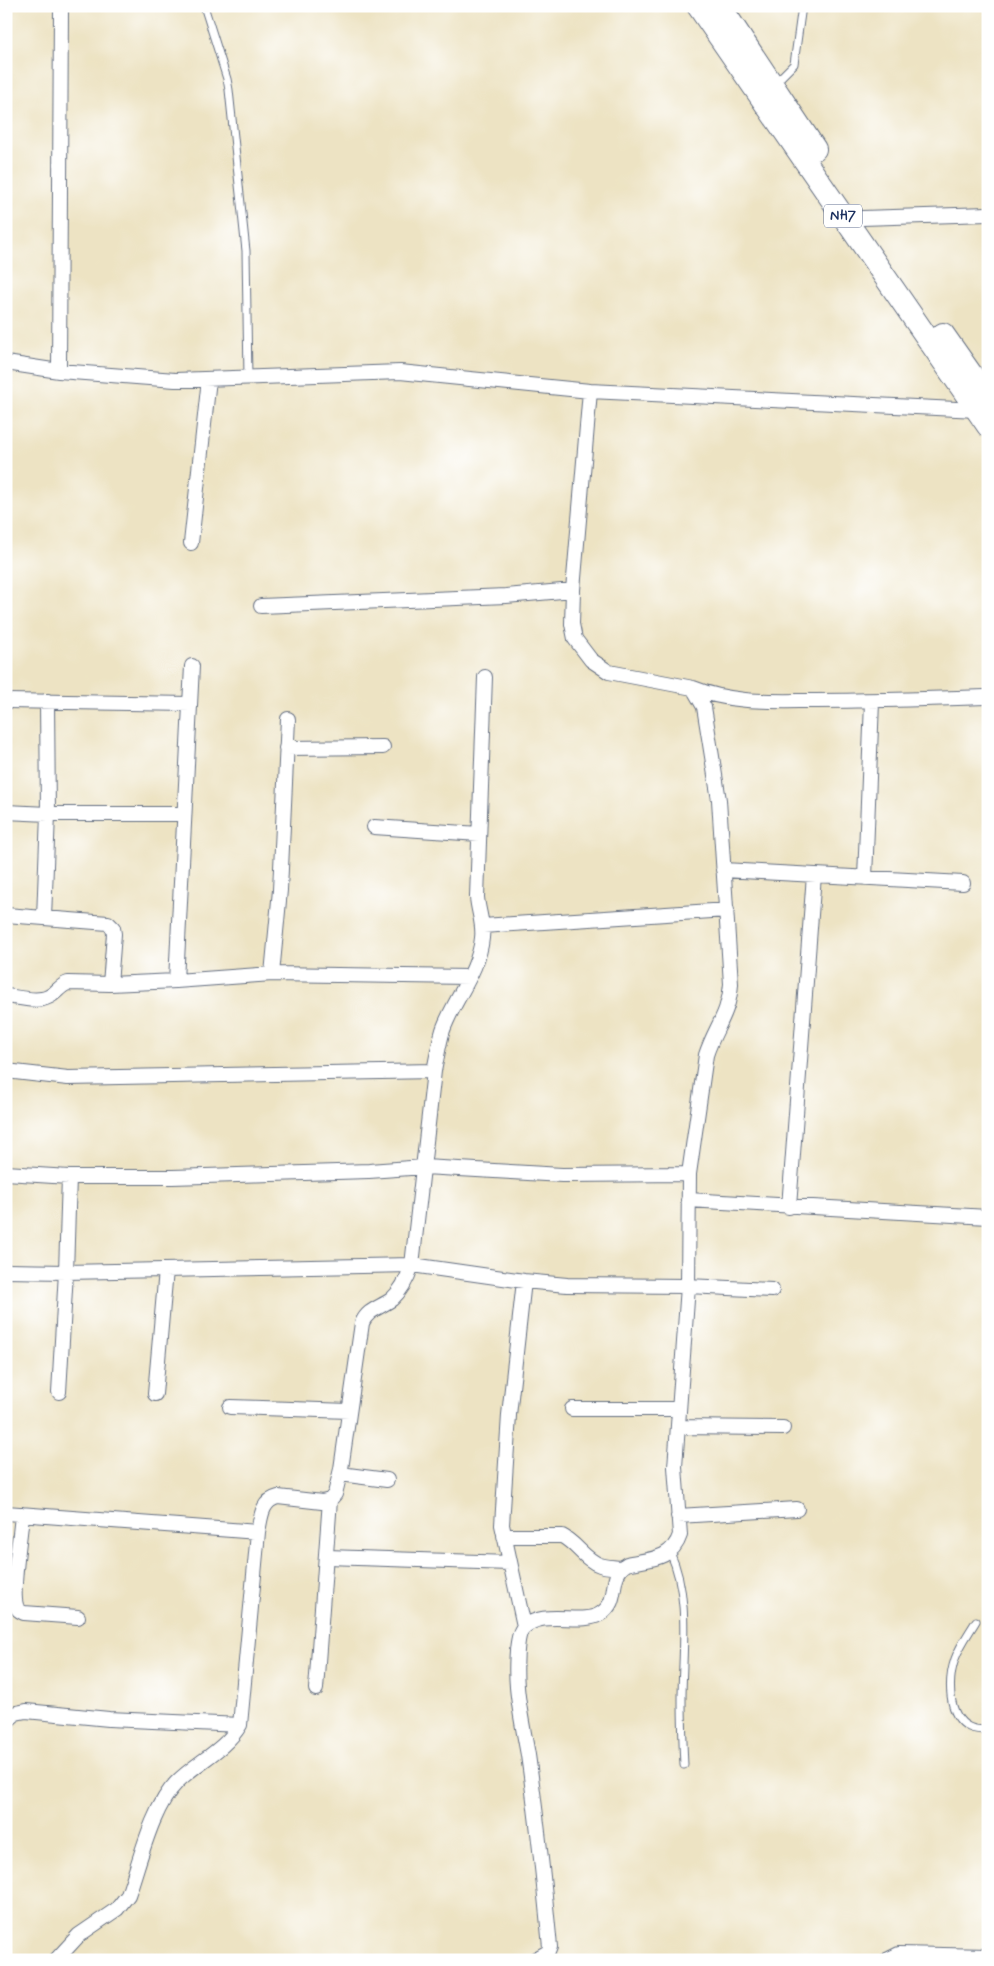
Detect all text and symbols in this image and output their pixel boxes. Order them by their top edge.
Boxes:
road number: NH7 [824,205,862,228]

